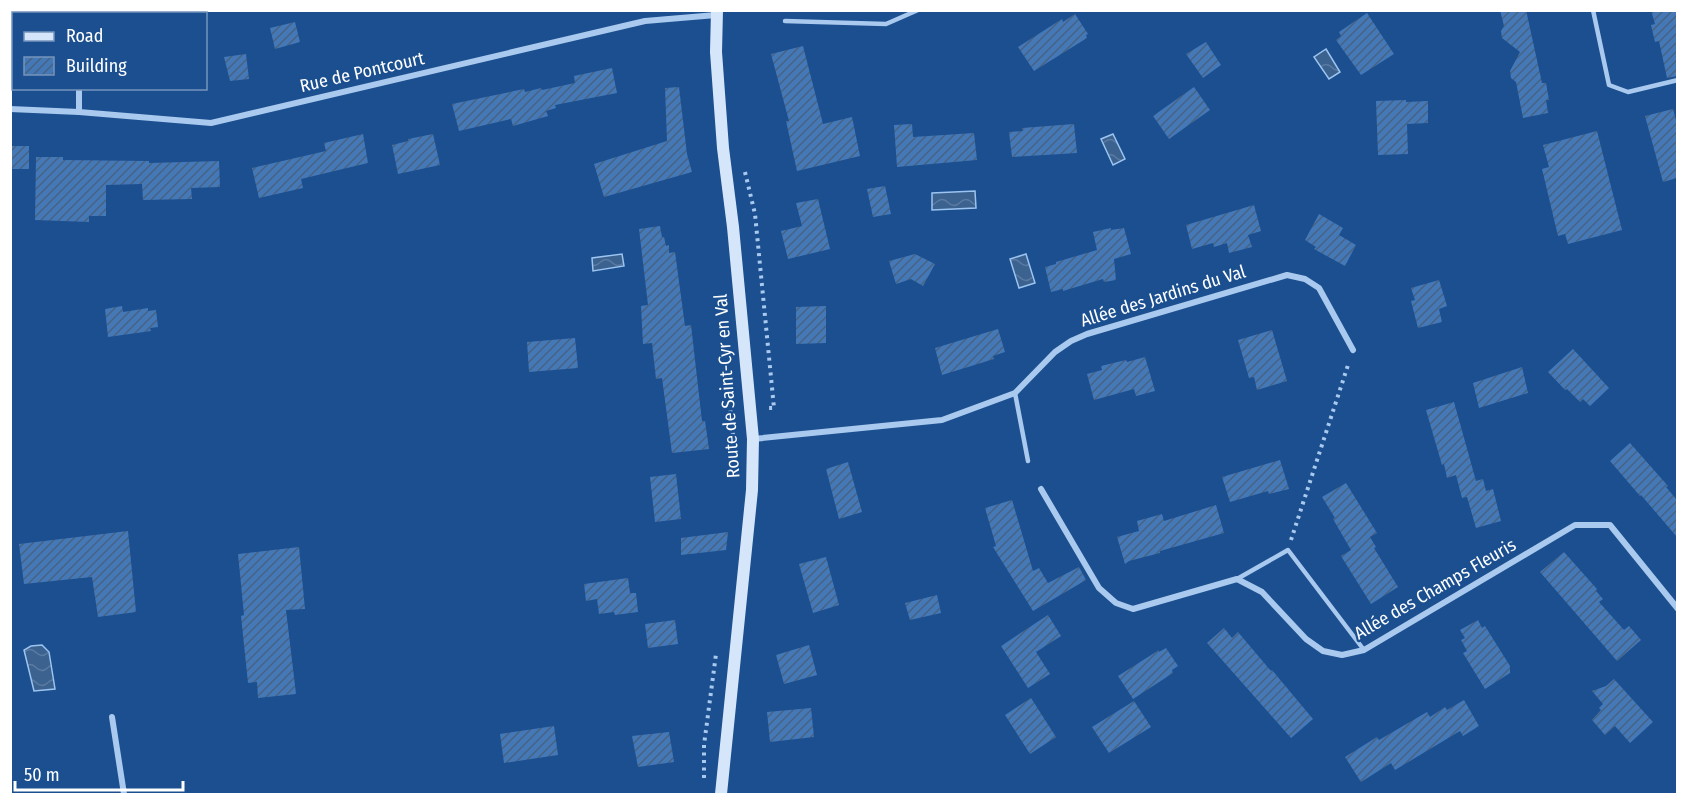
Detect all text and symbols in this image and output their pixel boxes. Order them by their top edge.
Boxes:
legend [12,12,207,90]
text: Road [66,25,103,47]
street label: Rue de Pontcourt [298,47,426,97]
text: Building [66,55,127,77]
street label: Allée des Jardins du Val [1078,260,1248,332]
street label: Route de Saint-Cyr en Val [710,293,744,479]
street label: Allée des Champs Fleuris [1350,534,1520,644]
scale bar [15,754,183,792]
text: 50 m [24,764,60,786]

